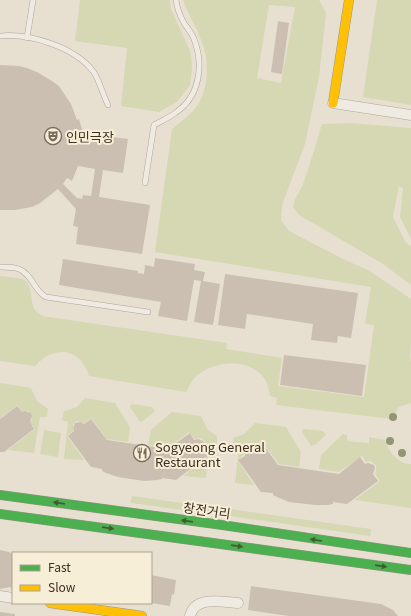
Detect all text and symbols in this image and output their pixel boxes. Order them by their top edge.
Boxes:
theatre icon: 인민극장 [43,126,63,146]
place label: 인민극장 [66,127,114,146]
place label: Sogyeong General Restaurant [155,437,265,471]
restaurant icon: Sogyeong General Restaurant [132,443,152,463]
street label: 창전거리 [182,497,232,523]
one-way arrow [53,500,65,506]
one-way arrow [181,518,194,524]
one-way arrow [102,525,114,531]
one-way arrow [310,537,322,543]
one-way arrow [231,543,243,549]
legend [12,552,152,604]
text: Fast [48,558,71,575]
one-way arrow [375,563,387,569]
text: Slow [48,578,76,595]

